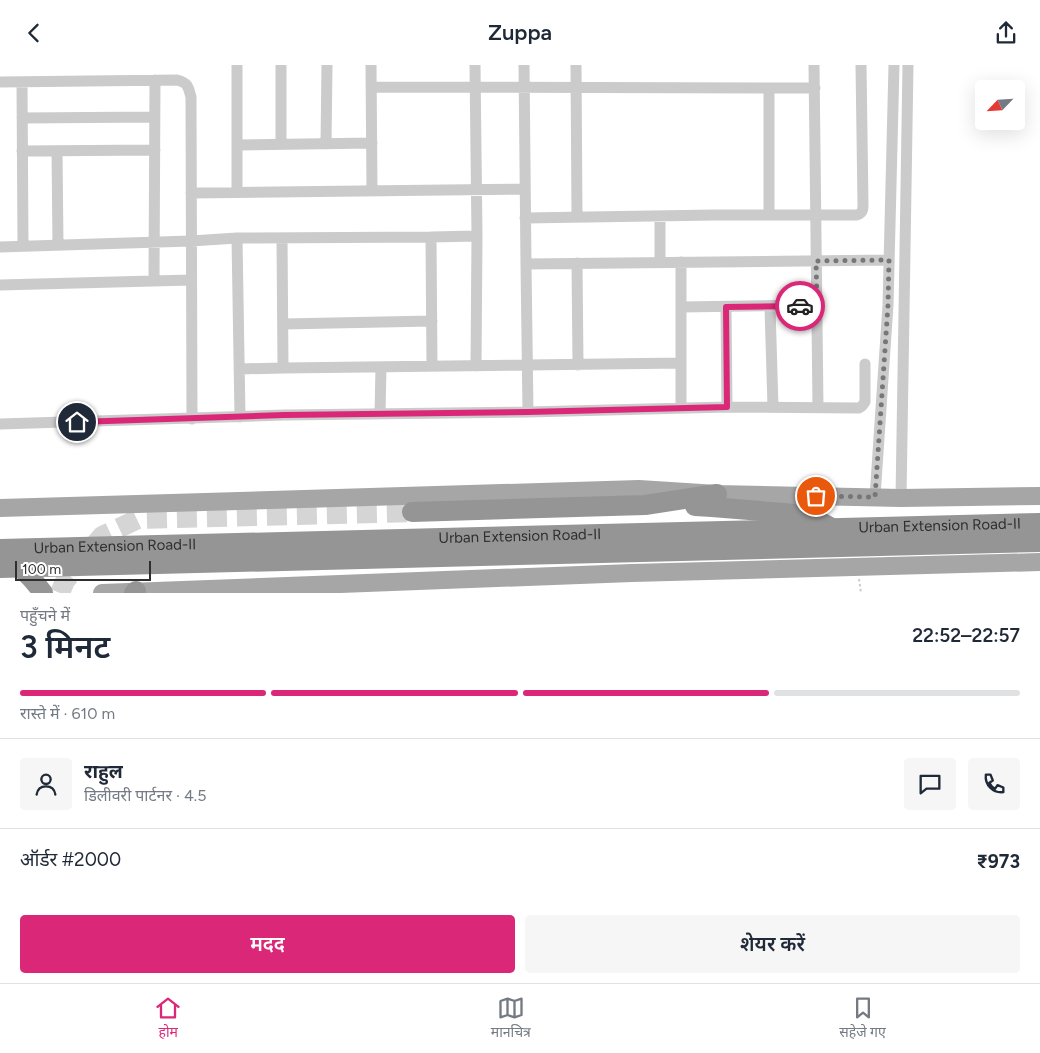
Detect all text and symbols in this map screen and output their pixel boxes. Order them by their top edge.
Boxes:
icon: back [20,19,48,47]
text: Zuppa [488,19,552,46]
icon: share [992,19,1020,47]
north arrow [975,80,1025,130]
map controls [975,80,1025,130]
courier [775,281,825,331]
icon: car [786,292,814,320]
pin [56,401,98,443]
icon: home [63,408,91,436]
pin [795,475,837,517]
icon: bag [802,482,830,510]
street label: Urban Extension Road-II [858,514,1021,537]
street label: Urban Extension Road-II [438,525,601,547]
street label: Urban Extension Road-II [33,535,197,557]
scale bar [15,558,151,581]
text: 100 m [22,561,61,578]
text: पहुँचने में [20,606,70,625]
text: 22:52–22:57 [912,624,1020,647]
text: 3 मिनट [20,628,110,666]
text: रास्ते में · 610 m [20,704,115,723]
button: person [20,758,72,810]
button: chat [904,758,956,810]
button: phone [968,758,1020,810]
text: राहुल [84,760,123,783]
text: डिलीवरी पार्टनर · 4.5 [84,786,206,805]
text: ऑर्डर #2000 [20,848,121,871]
text: ₹973 [976,850,1020,873]
button: मदद [20,915,515,973]
button: शेयर करें [525,915,1020,973]
tab: होम [154,994,182,1043]
tab: मानचित्र [491,994,531,1043]
tab: सहेजे गए [839,994,886,1043]

